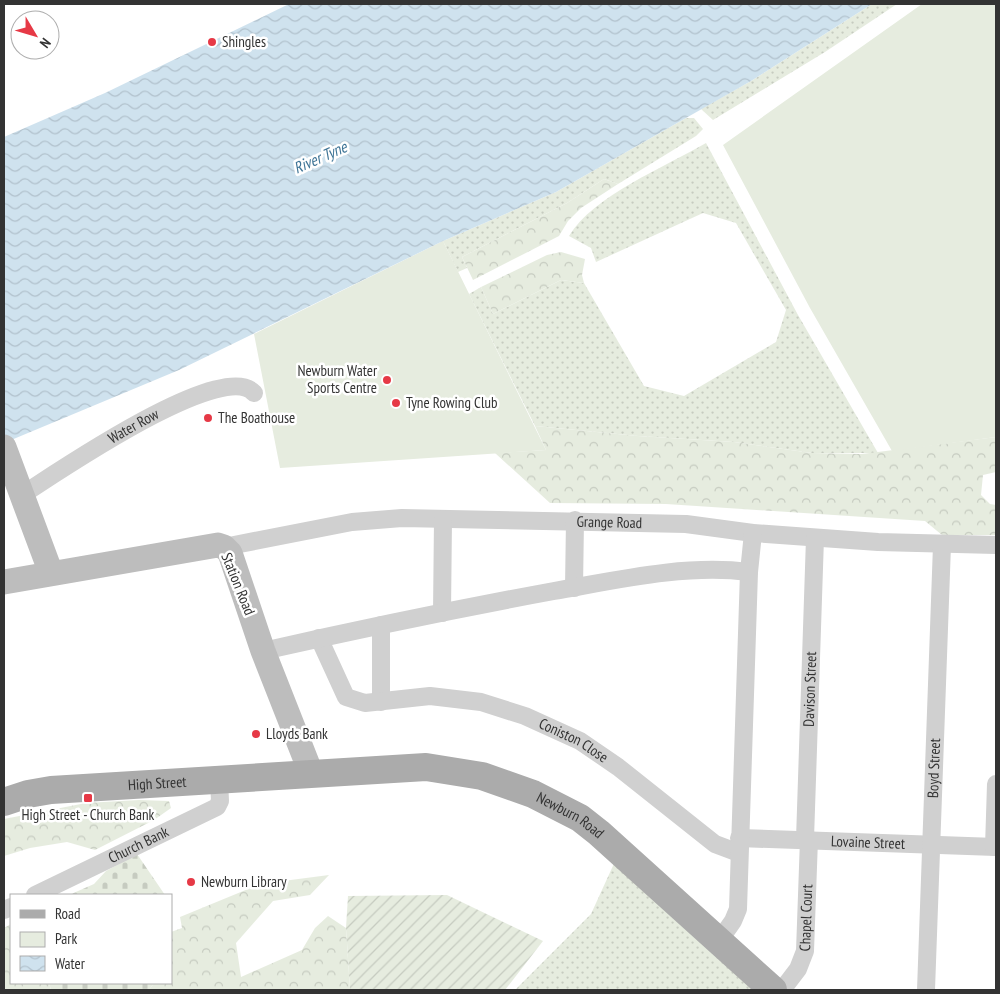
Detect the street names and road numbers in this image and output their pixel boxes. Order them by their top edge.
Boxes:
street label: Water Row [104,404,162,447]
street label: Grange Road [576,512,642,532]
street label: Station Road [217,550,260,618]
street label: Davison Street [799,651,820,727]
street label: Coniston Close [536,714,612,767]
street label: Boyd Street [923,738,944,798]
street label: High Street [127,772,187,794]
street label: Newburn Road [533,787,608,842]
street label: Church Bank [105,822,172,867]
street label: Lovaine Street [831,831,905,853]
street label: Chapel Court [795,884,816,952]

